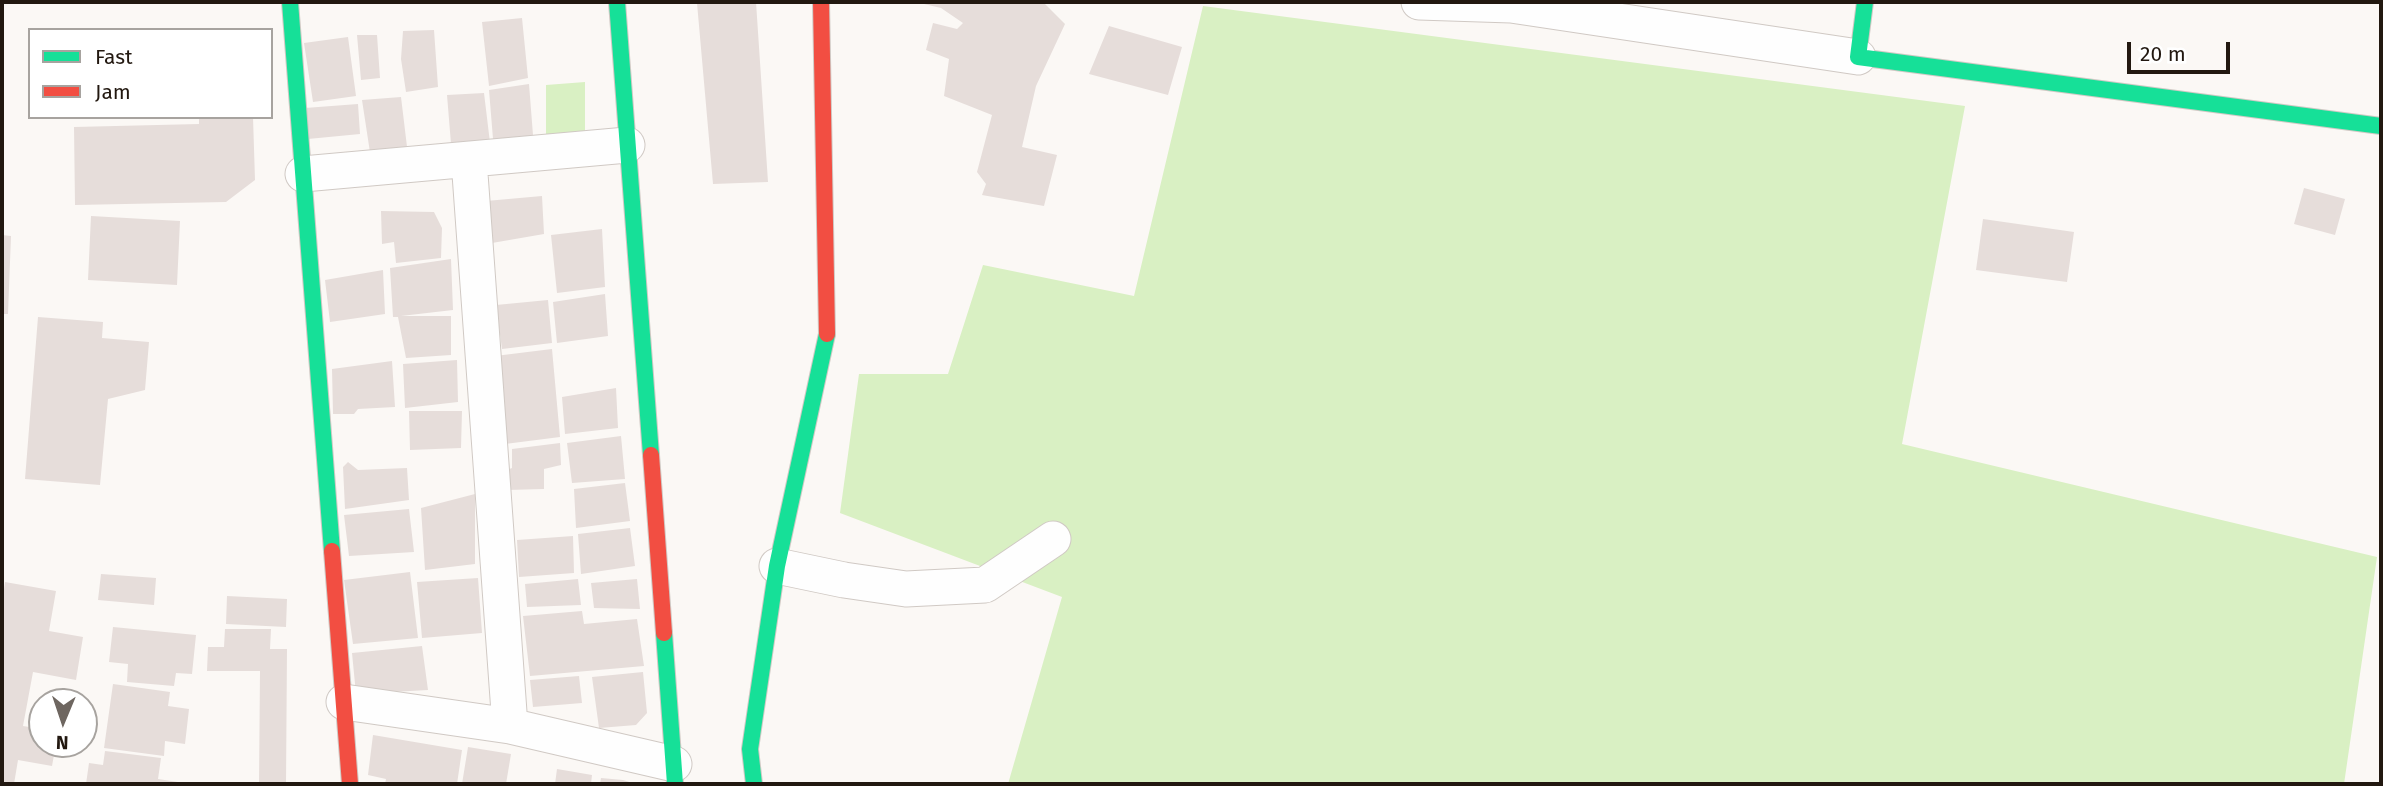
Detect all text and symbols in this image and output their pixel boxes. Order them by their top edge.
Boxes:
legend [28,28,273,119]
scale bar [2131,28,2234,72]
text: 20 m [2140,41,2186,67]
text: Fast [95,44,133,70]
text: Jam [95,79,131,105]
north arrow [28,688,98,758]
text: N [56,731,69,754]

